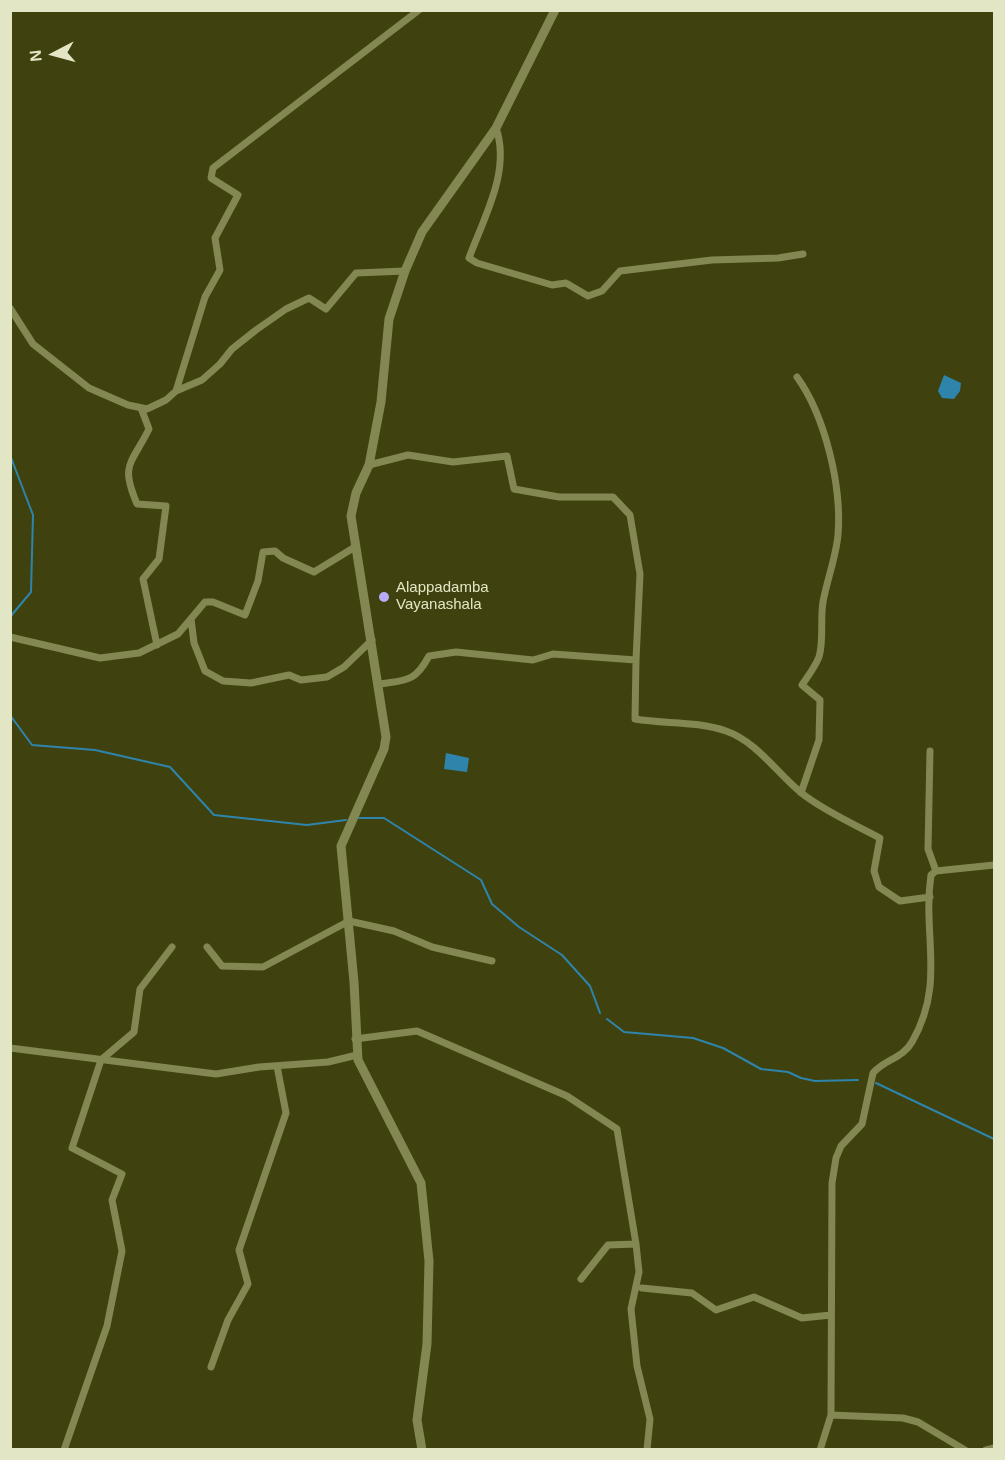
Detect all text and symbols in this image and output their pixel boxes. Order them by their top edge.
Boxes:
north arrow [24,24,84,84]
text: N [27,49,45,63]
place label: Alappadamba Vayanashala [396,579,489,614]
marker: Alappadamba Vayanashala [377,590,391,604]

